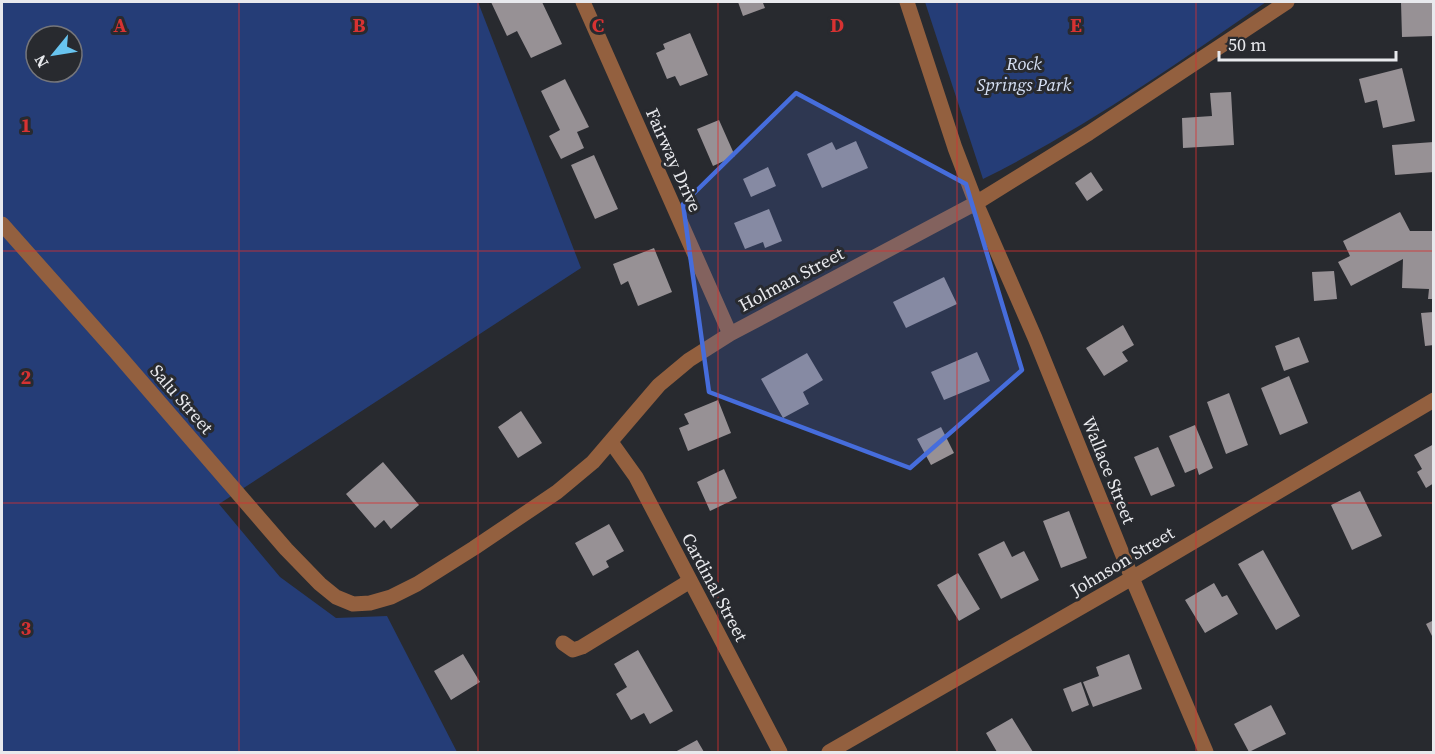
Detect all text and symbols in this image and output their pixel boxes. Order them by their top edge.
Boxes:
text: A [113,11,127,39]
text: B [352,11,366,39]
text: C [592,11,604,39]
text: D [830,11,844,39]
text: E [1070,11,1082,39]
north arrow [24,24,84,84]
scale bar [1219,24,1396,62]
text: 50 m [1228,32,1266,57]
text: N [28,51,53,72]
park label: Rock Springs Park [977,51,1072,97]
street label: Fairway Drive [640,104,708,216]
text: 1 [21,111,31,139]
street label: Holman Street [734,241,848,317]
street label: Salu Street [145,359,219,439]
text: 2 [21,363,32,391]
street label: Wallace Street [1076,413,1142,527]
street label: Johnson Street [1065,520,1179,602]
street label: Cardinal Street [676,528,754,646]
text: 3 [21,614,32,642]

